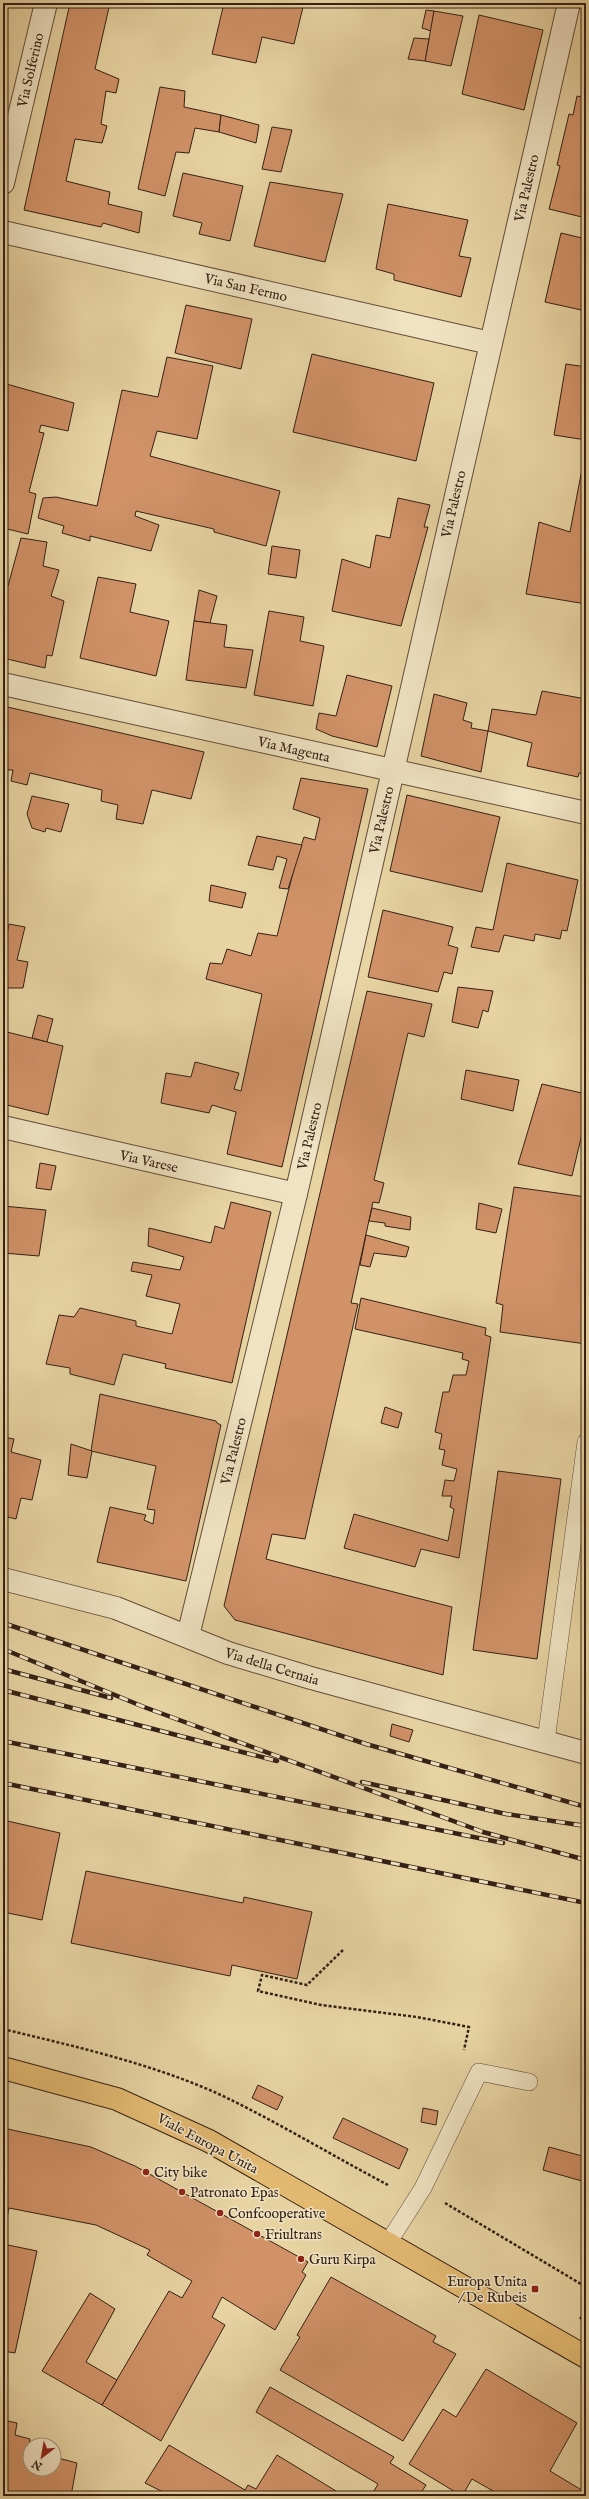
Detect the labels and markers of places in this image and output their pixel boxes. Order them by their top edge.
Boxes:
place label: City bike [154,2164,208,2182]
marker: City bike [141,2167,151,2177]
place label: Patronato Epas [190,2184,279,2202]
marker: Patronato Epas [177,2187,187,2197]
place label: Confcooperative [228,2205,326,2223]
marker: Confcooperative [215,2208,225,2218]
place label: Friultrans [265,2226,322,2244]
marker: Friultrans [252,2229,262,2239]
place label: Guru Kirpa [309,2251,376,2269]
marker: Guru Kirpa [296,2254,306,2264]
place label: Europa Unita / De Rubeis [447,2273,528,2307]
marker: Europa Unita / De Rubeis [530,2284,540,2294]

